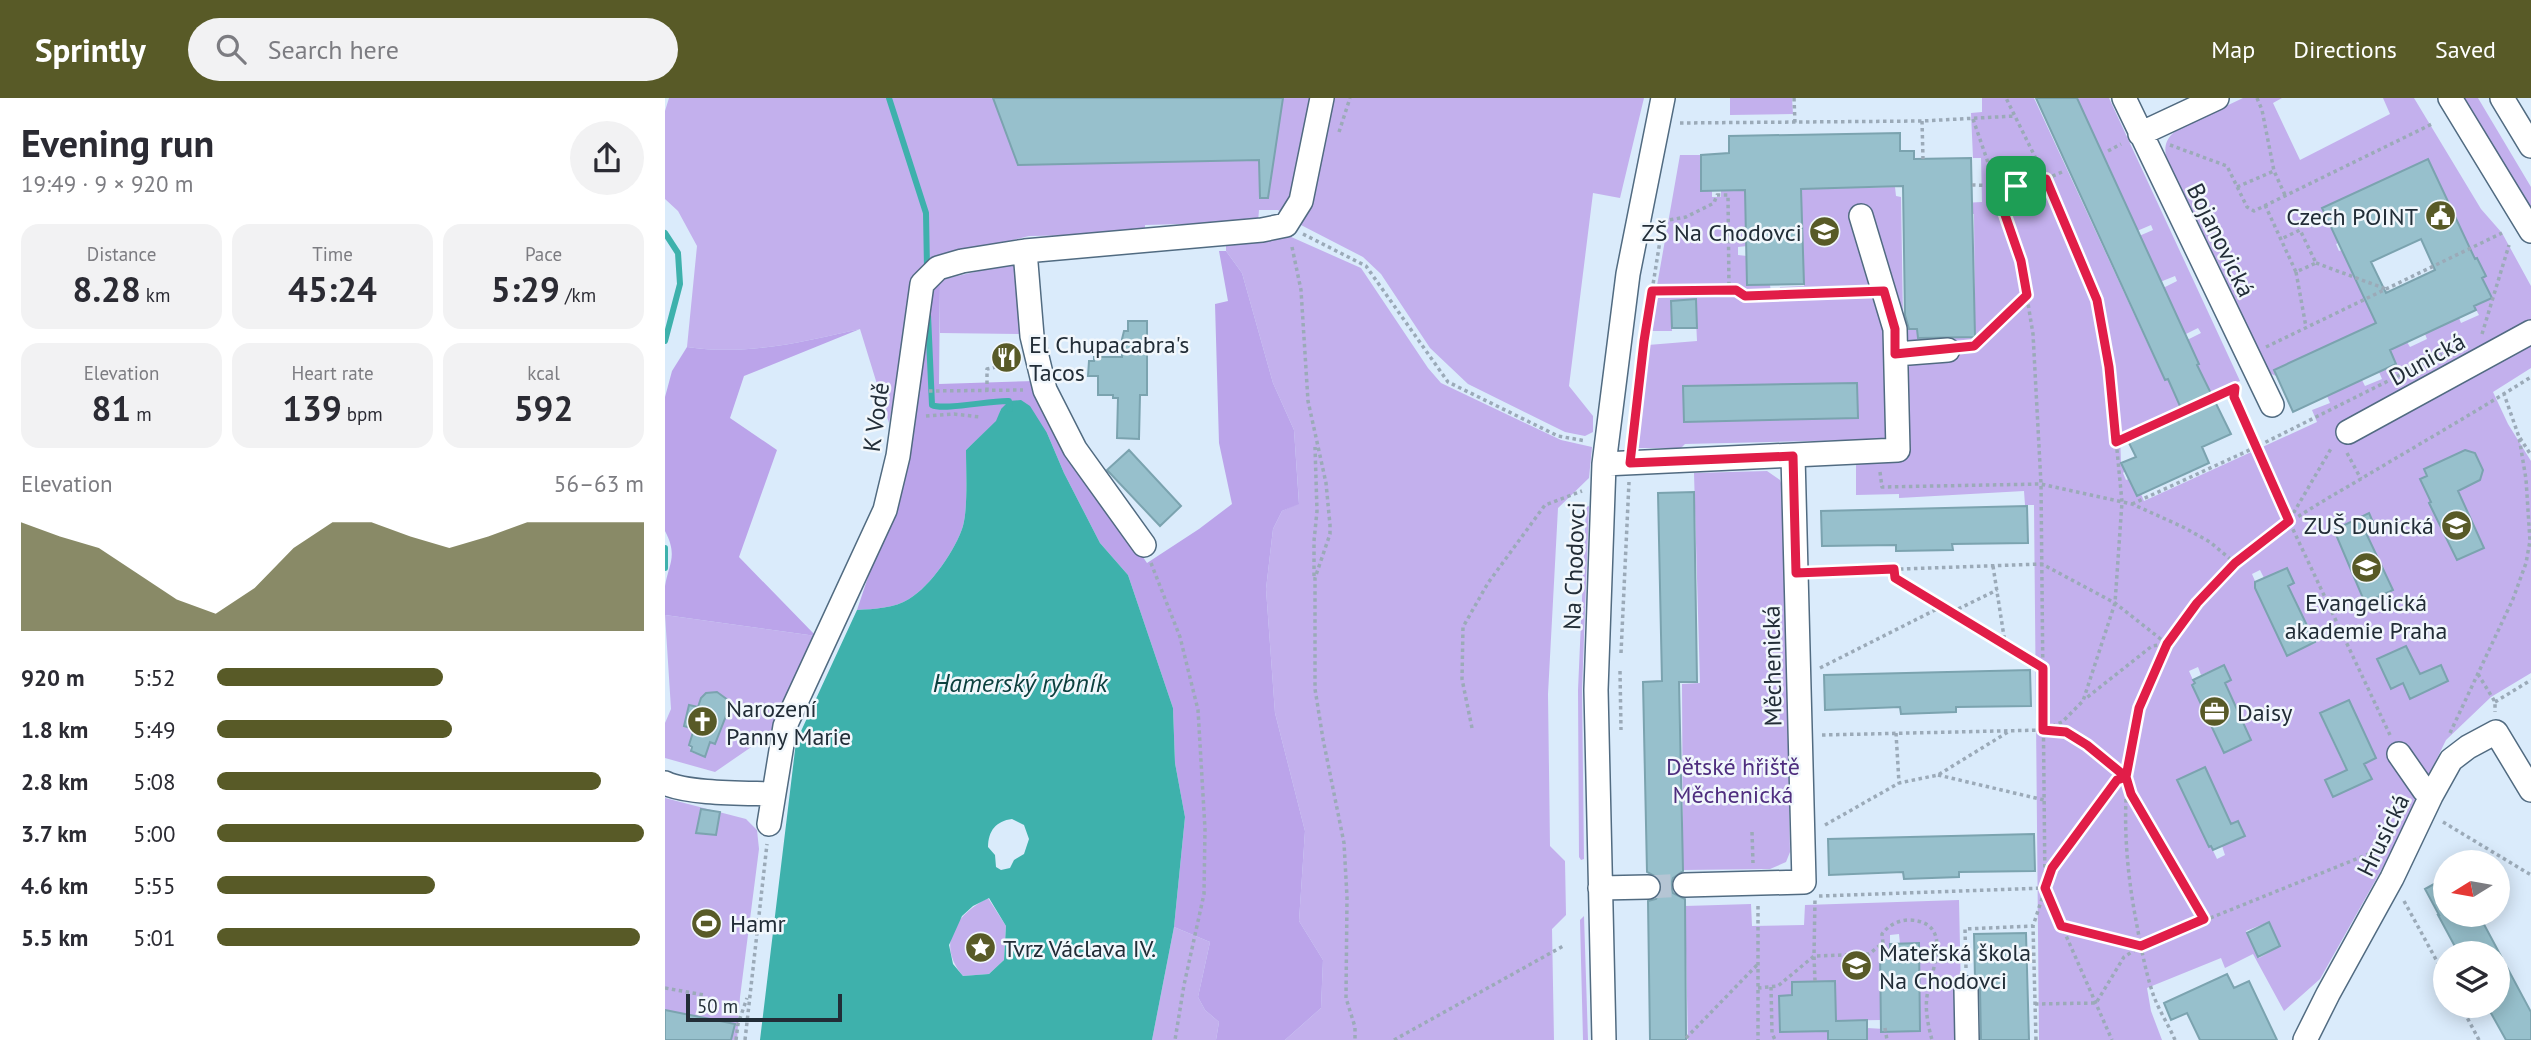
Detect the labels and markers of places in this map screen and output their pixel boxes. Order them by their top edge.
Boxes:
pin [1986,156,2046,216]
public building icon: Czech POINT [2424,199,2458,233]
place label: Czech POINT [2286,201,2418,232]
school or university icon: ZŠ Na Chodovci [1808,215,1842,249]
place label: ZŠ Na Chodovci [1642,217,1802,248]
place label: El Chupacabra's Tacos [1029,329,1189,388]
restaurant icon: El Chupacabra's Tacos [989,341,1023,375]
school or university icon: ZUŠ Dunická [2440,508,2474,542]
place label: ZUŠ Dunická [2304,510,2434,541]
school or university icon: Evangelická akademie Praha [2349,551,2383,585]
place label: Evangelická akademie Praha [2285,587,2447,646]
place label: Narození Panny Marie [726,693,851,752]
office icon: Daisy [2197,695,2231,729]
place label: Daisy [2237,697,2292,728]
church icon: Narození Panny Marie [686,705,720,739]
sports icon: Hamr [690,906,724,940]
place label: Hamr [730,908,786,939]
place icon: Tvrz Václava IV. [963,931,997,965]
place label: Tvrz Václava IV. [1003,933,1156,964]
place label: Mateřská škola Na Chodovci [1879,937,2031,996]
school or university icon: Mateřská škola Na Chodovci [1839,949,1873,983]

